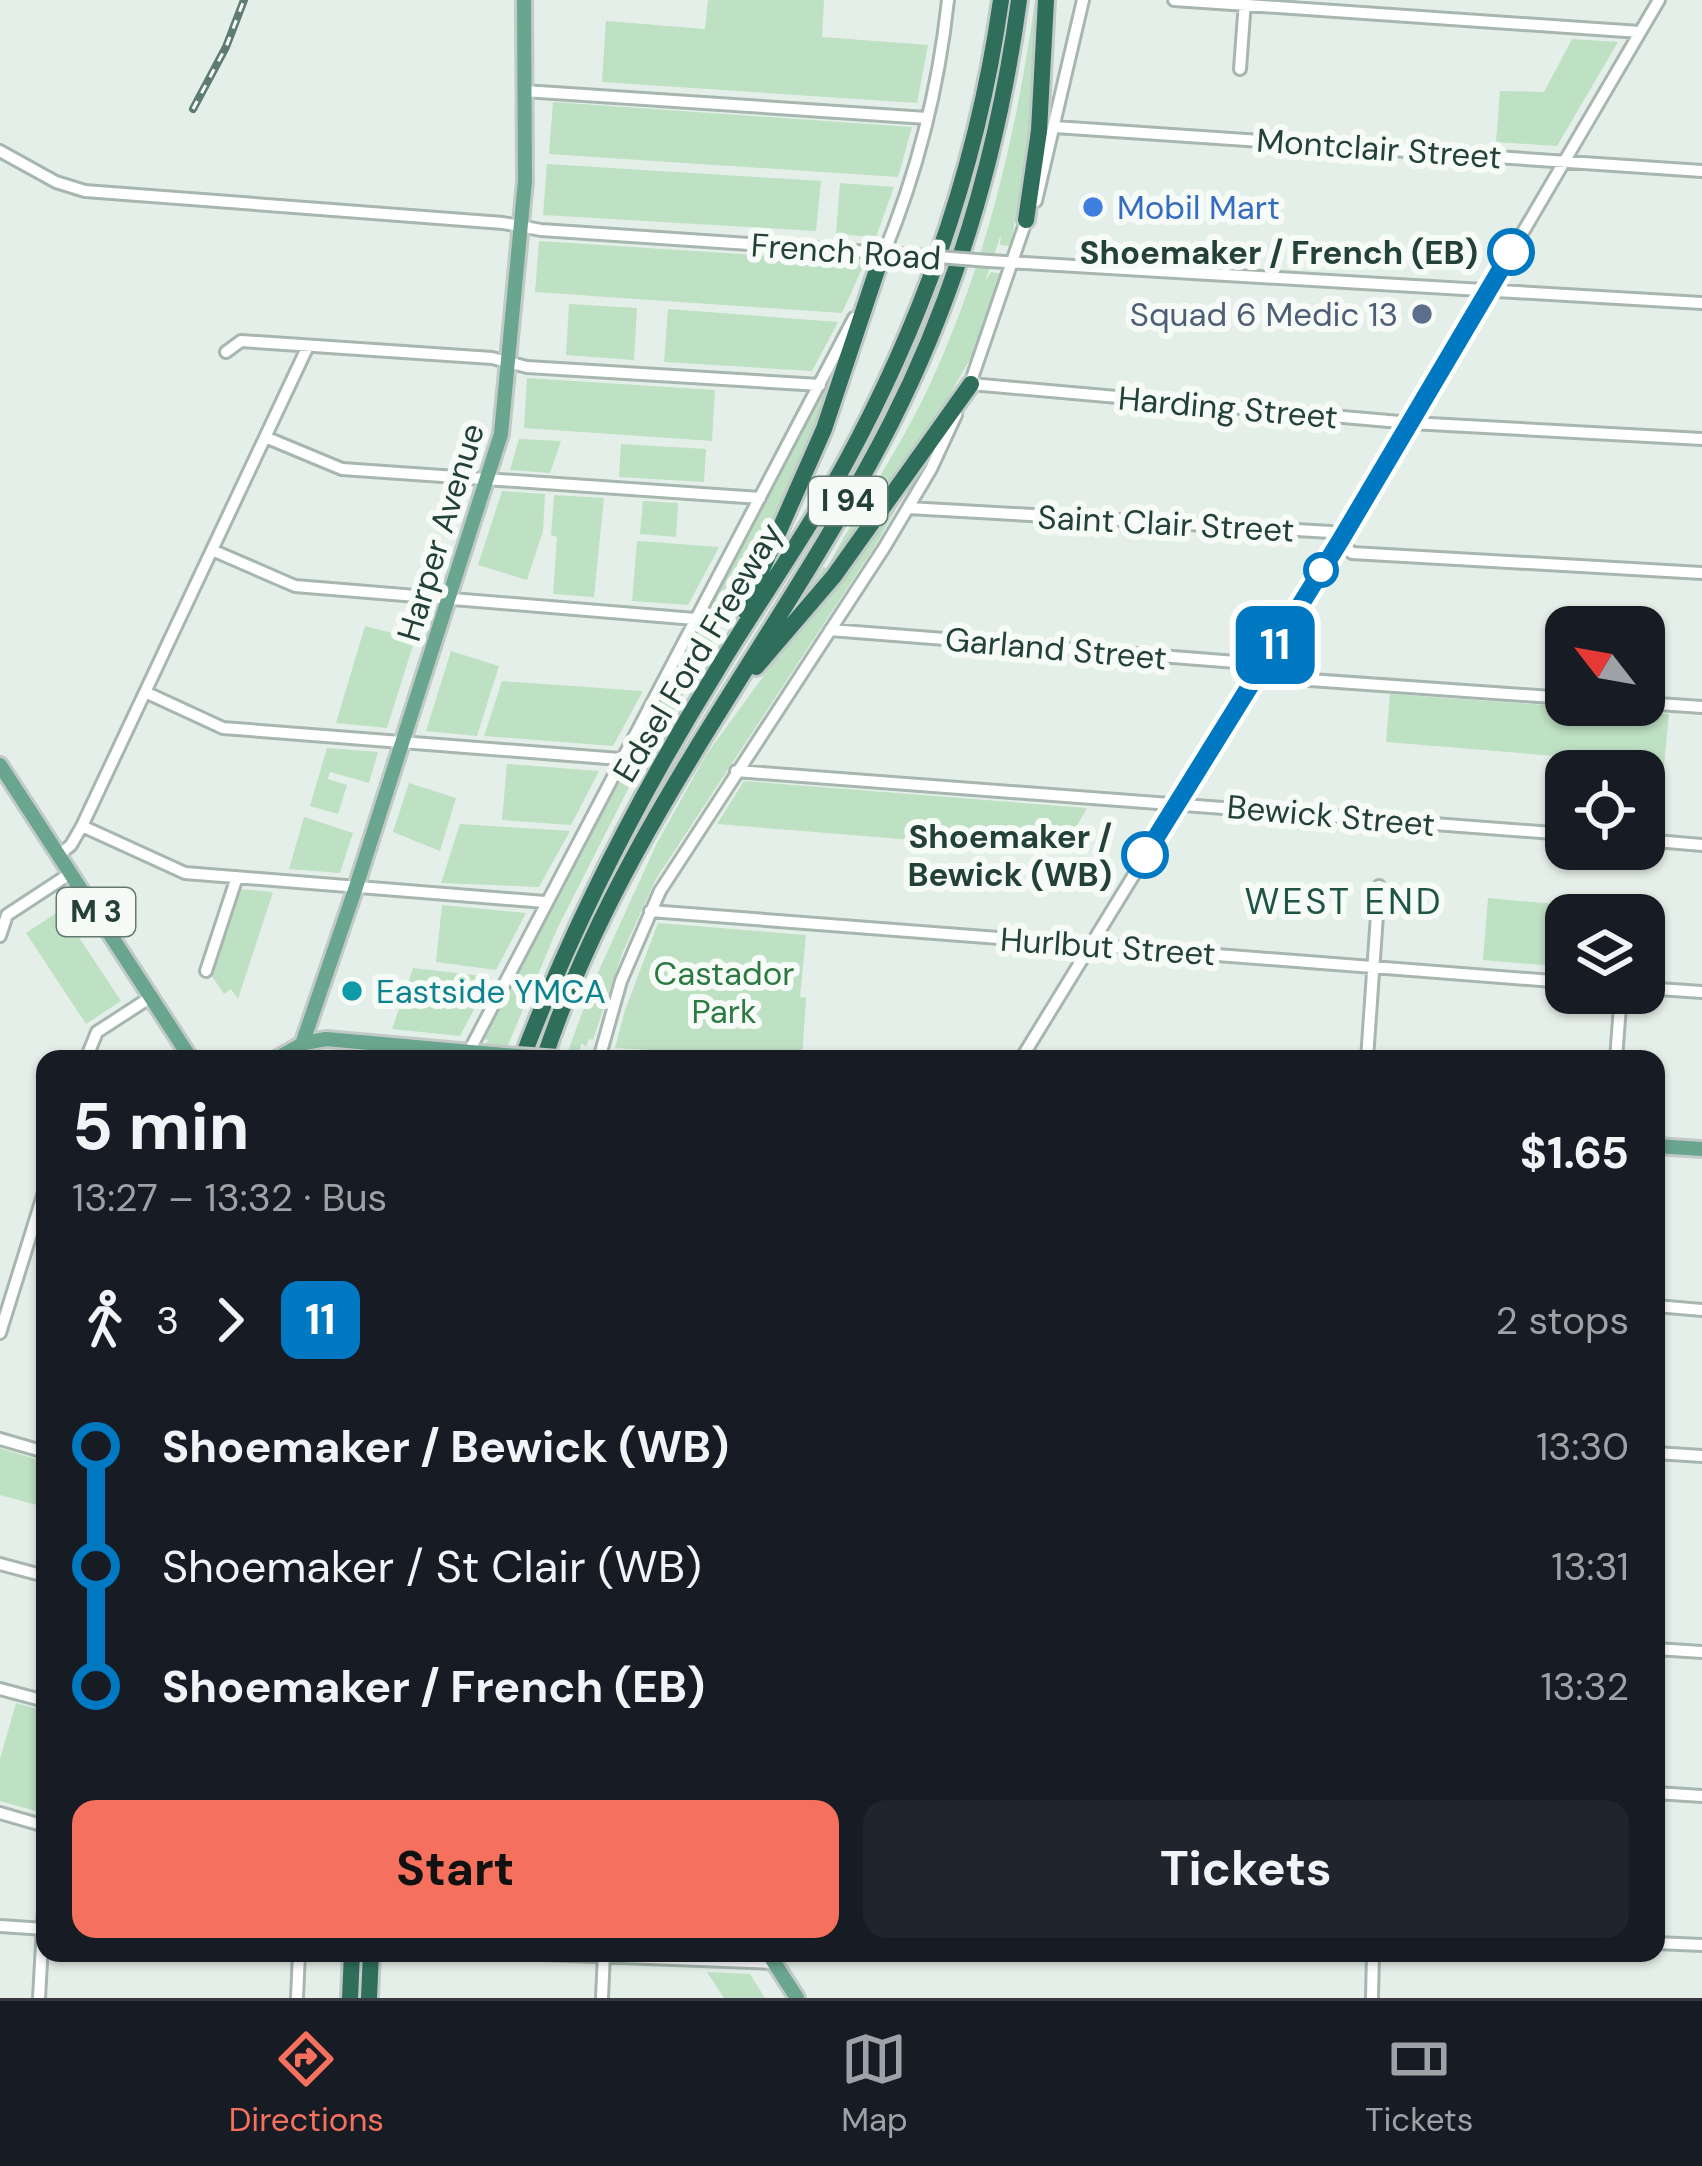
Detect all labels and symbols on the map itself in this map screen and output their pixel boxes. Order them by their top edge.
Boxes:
street label: Montclair Street [1255,118,1503,179]
place label: Mobil Mart [1117,186,1280,229]
marker: Mobil Mart [1080,194,1106,220]
street label: French Road [750,223,942,280]
marker: Shoemaker / French (EB) [1489,230,1533,274]
place label: Shoemaker / French (EB) [1080,231,1478,274]
place label: Squad 6 Medic 13 [1130,293,1398,336]
marker: Squad 6 Medic 13 [1409,301,1435,327]
street label: Harding Street [1116,376,1340,439]
street label: Harper Avenue [387,418,494,646]
road number: I 94 [809,477,887,525]
street label: Saint Clair Street [1036,495,1295,552]
street label: Edsel Ford Freeway [603,515,792,790]
unlabelled marker [1305,554,1337,586]
line badge: 11 [1221,606,1329,684]
north arrow [1545,606,1665,726]
street label: Garland Street [943,617,1169,680]
street label: Bewick Street [1225,785,1437,846]
place label: Shoemaker / Bewick (WB) [907,815,1112,896]
marker: Shoemaker / Bewick (WB) [1123,833,1167,877]
district label: WEST END [1244,878,1444,925]
road number: M 3 [57,888,135,936]
street label: Hurlbut Street [999,918,1217,975]
park label: Castador Park [654,952,794,1033]
place label: Eastside YMCA [376,970,606,1013]
marker: Eastside YMCA [339,978,365,1004]

